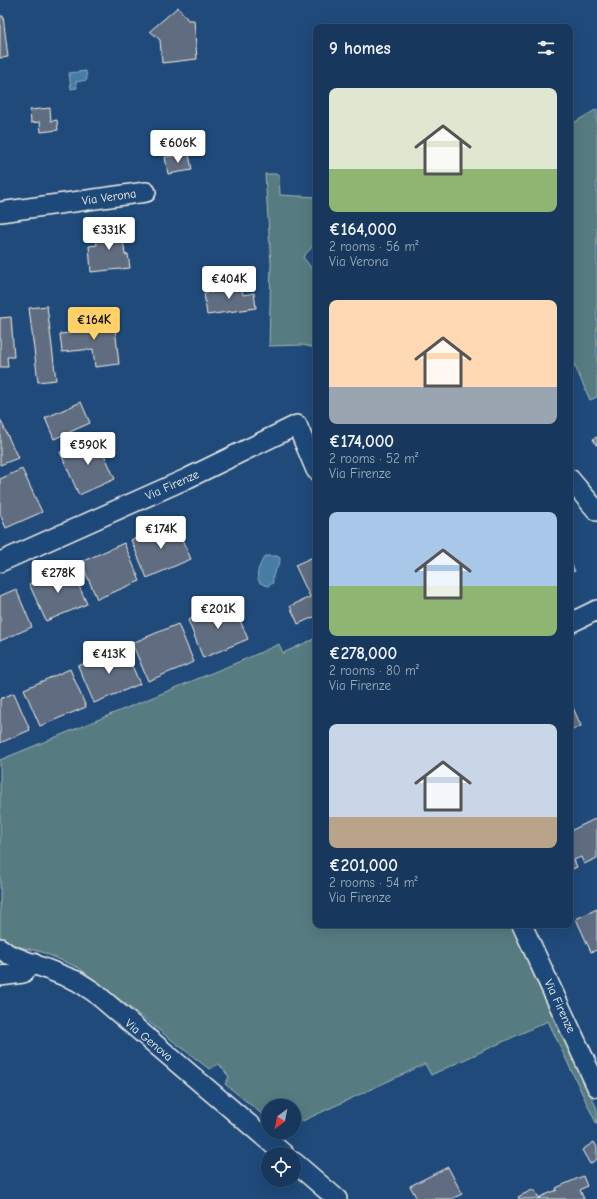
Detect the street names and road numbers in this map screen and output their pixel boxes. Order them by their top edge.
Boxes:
street label: Via Verona [81,186,137,208]
street label: Via Firenze [143,467,201,503]
street label: Via Firenze [542,977,578,1035]
street label: Via Genova [122,1016,176,1064]

